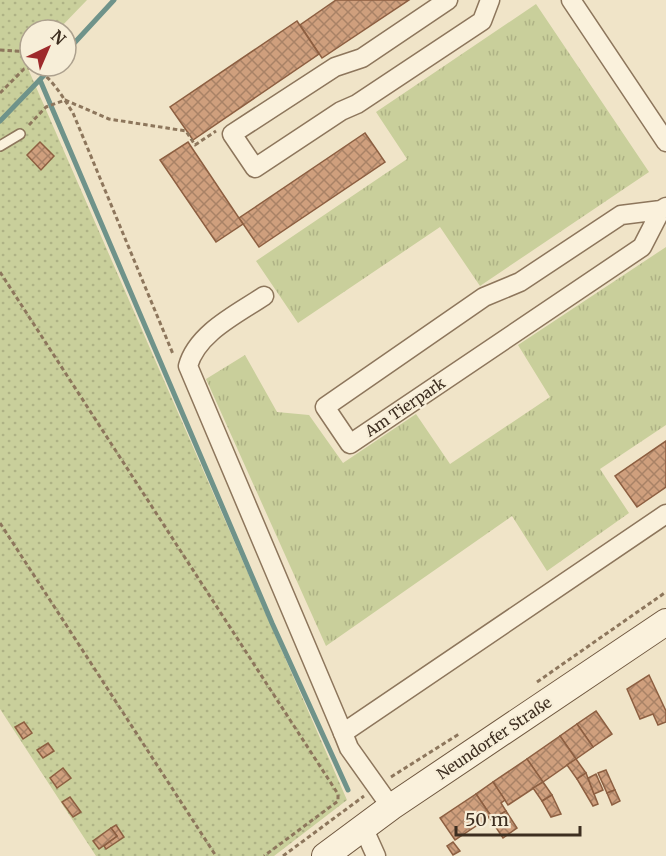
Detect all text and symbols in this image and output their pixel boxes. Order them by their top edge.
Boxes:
north arrow [18,18,78,78]
text: N [47,26,70,49]
street label: Am Tierpark [361,373,449,441]
street label: Neundorfer Straße [433,693,555,783]
scale bar [456,799,580,837]
text: 50 m [465,808,509,831]

